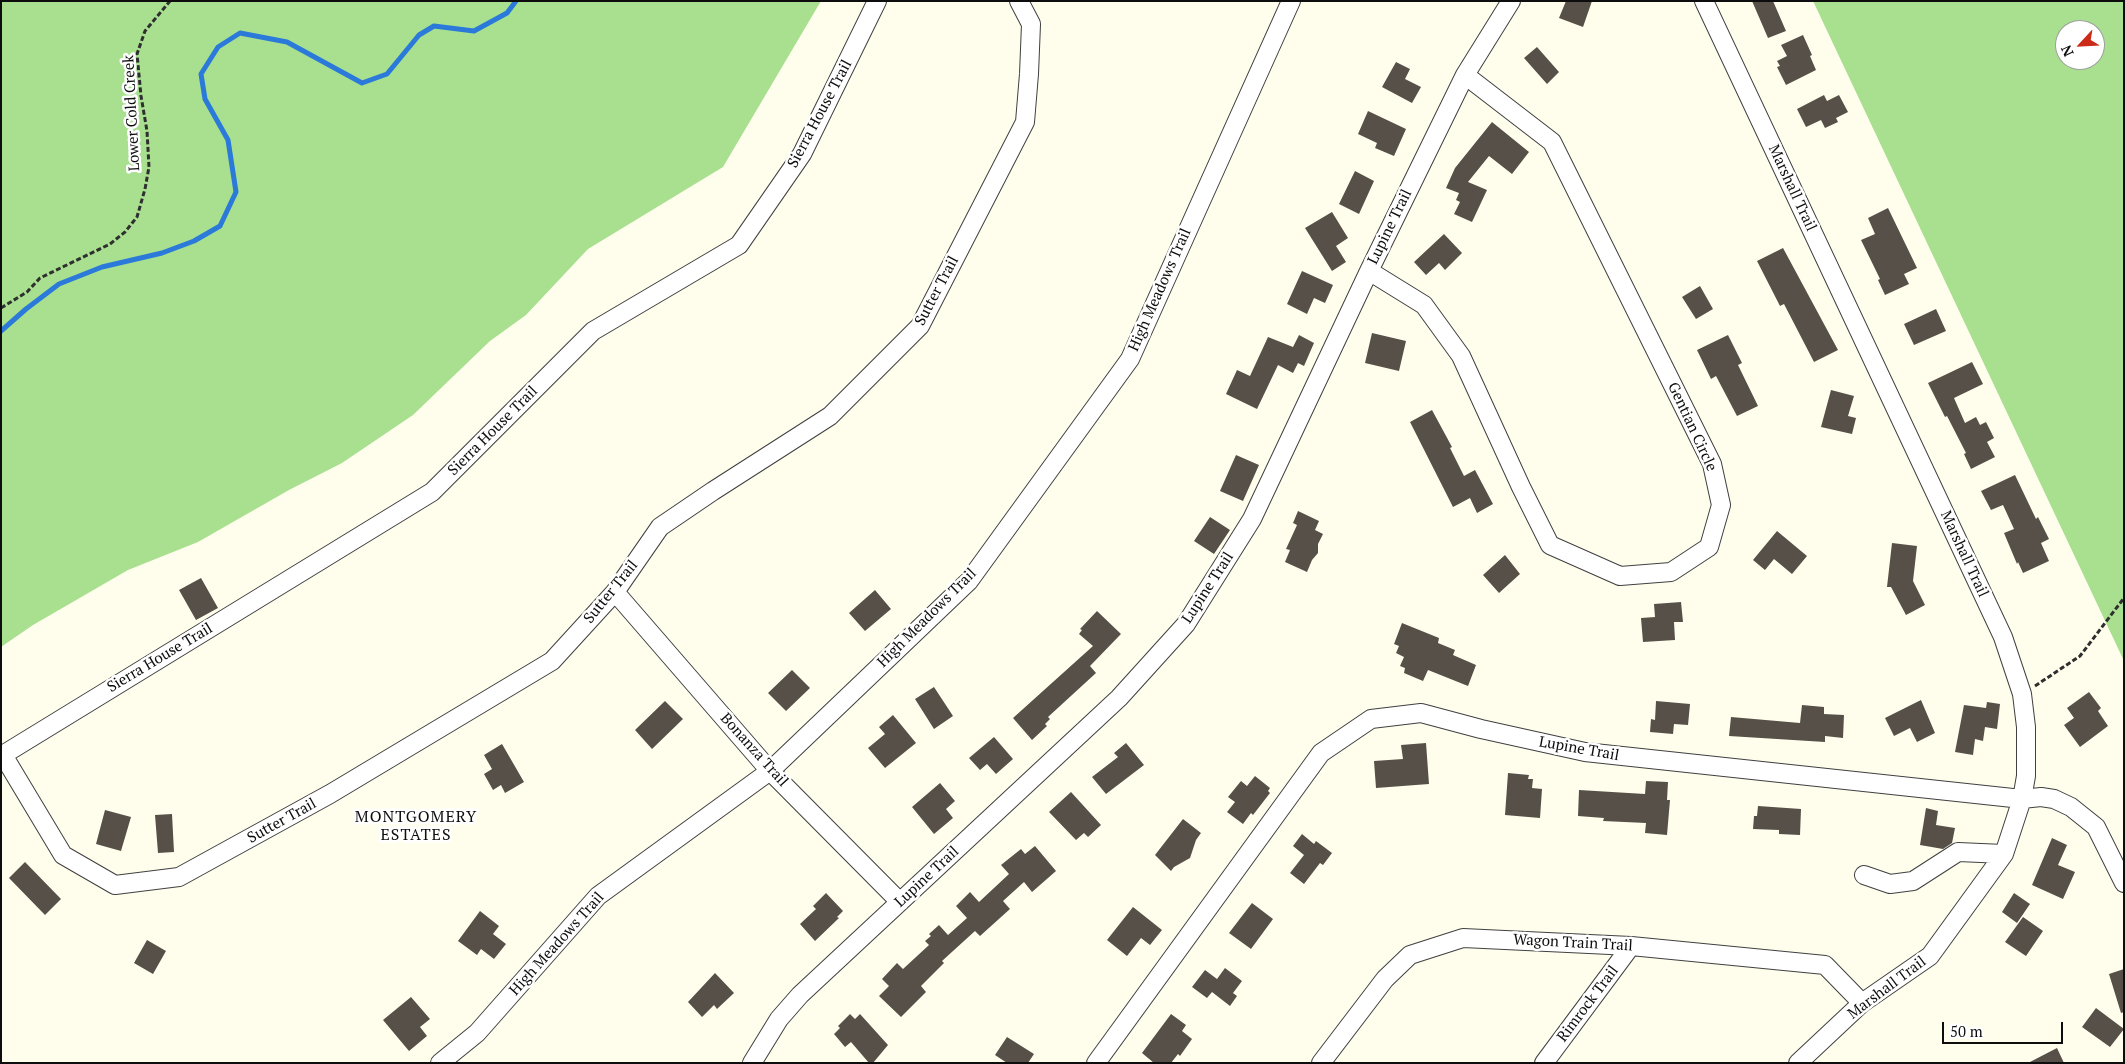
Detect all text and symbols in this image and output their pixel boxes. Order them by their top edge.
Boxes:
north arrow [2055,20,2105,70]
text: N [2056,42,2078,60]
street label: Lower Cold Creek [120,54,144,172]
street label: Sierra House Trail [784,57,856,171]
street label: Marshall Trail [1764,142,1820,234]
street label: Lupine Trail [1364,187,1416,267]
street label: High Meadows Trail [1125,226,1195,354]
street label: Sutter Trail [911,253,963,329]
street label: Gentian Circle [1664,380,1720,474]
street label: Sierra House Trail [444,382,542,480]
street label: Marshall Trail [1936,508,1992,600]
street label: Lupine Trail [1178,549,1238,627]
street label: Sutter Trail [580,557,642,627]
street label: High Meadows Trail [874,565,980,671]
street label: Sierra House Trail [104,619,216,697]
street label: Bonanza Trail [716,710,792,790]
street label: Lupine Trail [1537,733,1621,765]
street label: Sutter Trail [244,795,320,847]
district label: MONTGOMERY ESTATES [354,807,478,845]
street label: Lupine Trail [891,843,963,911]
street label: High Meadows Trail [506,889,608,999]
street label: Wagon Train Trail [1513,931,1633,955]
street label: Marshall Trail [1844,953,1930,1023]
street label: Rimrock Trail [1554,962,1622,1046]
scale bar [1945,1012,2066,1044]
text: 50 m [1950,1021,1983,1041]

